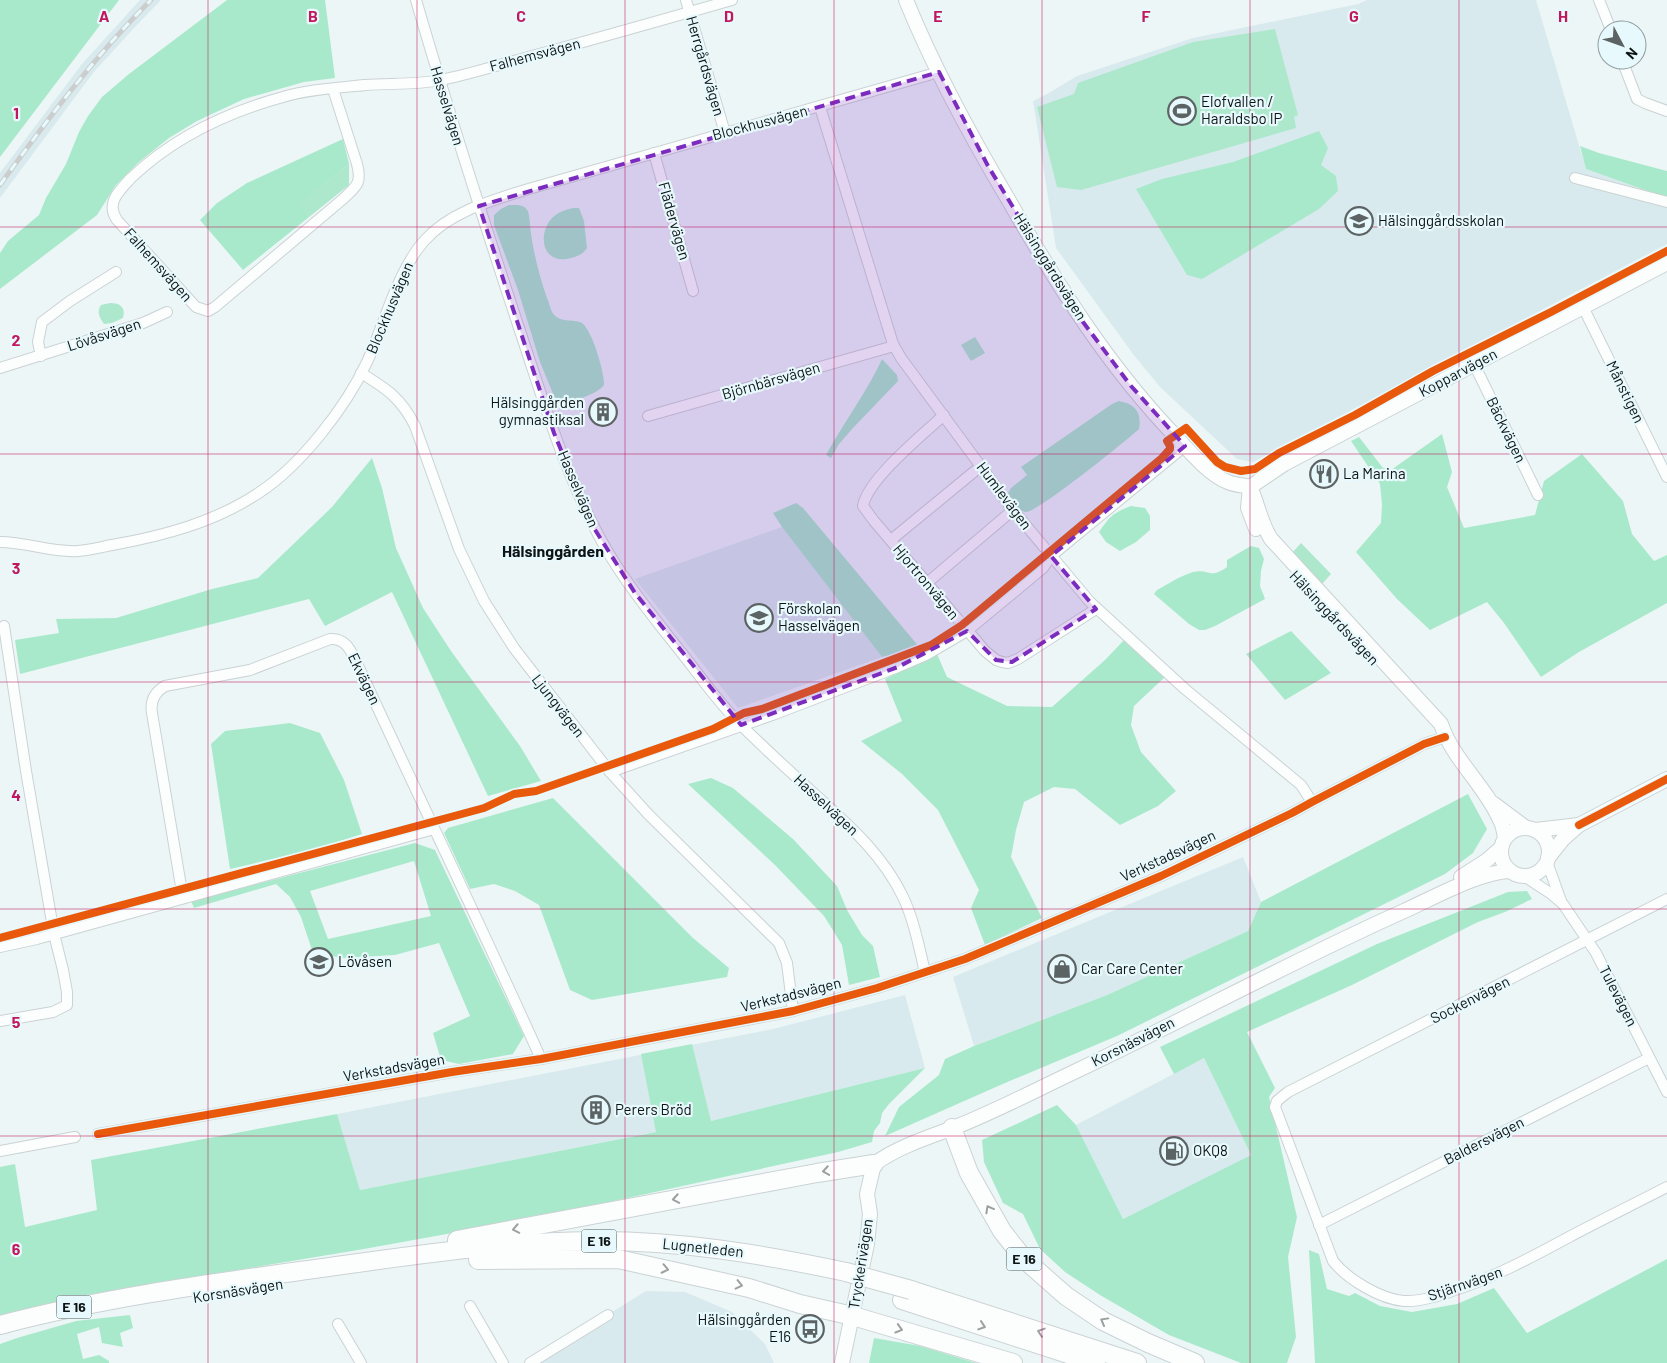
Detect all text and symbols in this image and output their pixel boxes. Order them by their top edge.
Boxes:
text: A [99,6,110,25]
text: B [308,6,318,25]
text: C [516,6,526,25]
text: D [724,6,734,25]
text: E [933,6,943,25]
text: F [1142,6,1151,25]
text: G [1349,6,1359,25]
text: H [1558,6,1568,25]
street label: Herrgårdsvägen [683,14,729,118]
north arrow [1597,20,1647,70]
street label: Falhemsvägen [487,33,582,75]
text: N [1623,45,1642,63]
street label: Hasselvägen [427,64,469,147]
place label: Elofvallen / Haraldsbo IP [1201,92,1283,127]
sports icon: Elofvallen / Haraldsbo IP [1167,96,1197,126]
street label: Blockhusvägen [710,101,809,143]
text: 1 [13,103,19,122]
street label: Flädervägen [655,180,695,262]
school or university icon: Hälsinggårdsskolan [1344,206,1374,236]
street label: Hälsinggårdsvägen [1011,210,1091,323]
place label: Hälsinggårdsskolan [1378,211,1504,229]
street label: Falhemsvägen [121,224,197,305]
street label: Blockhusvägen [362,259,416,356]
street label: Lövåsvägen [65,314,143,354]
text: 2 [12,330,21,349]
street label: Kopparvägen [1415,344,1500,400]
street label: Björnbärsvägen [720,357,822,403]
street label: Månstigen [1603,357,1649,426]
place label: Hälsinggården gymnastiksal [491,393,584,428]
street label: Bäckvägen [1483,394,1531,465]
building icon: Hälsinggården gymnastiksal [588,397,618,427]
street label: Hasselvägen [555,447,603,530]
street label: Humlevägen [973,458,1036,533]
restaurant icon: La Marina [1309,459,1339,489]
place label: La Marina [1343,464,1406,482]
street label: Hjortronvägen [890,540,964,623]
district label: Hälsinggården [502,541,604,560]
text: 3 [12,558,20,577]
street label: Hälsinggårdsvägen [1286,566,1383,668]
place label: Förskolan Hasselvägen [778,599,860,634]
school or university icon: Förskolan Hasselvägen [744,603,774,633]
street label: Ekvägen [345,650,385,707]
street label: Ljungvägen [529,670,589,741]
street label: Hasselvägen [791,770,863,839]
text: 4 [11,785,21,804]
street label: Verkstadsvägen [1117,825,1218,885]
school or university icon: Lövåsen [304,947,334,977]
place label: Lövåsen [338,952,392,970]
shop icon: Car Care Center [1047,954,1077,984]
place label: Car Care Center [1081,959,1184,977]
street label: Tulevägen [1596,962,1642,1029]
street label: Sockenvägen [1427,971,1512,1027]
street label: Verkstadsvägen [739,973,843,1015]
text: 5 [12,1012,21,1031]
street label: Korsnäsvägen [1088,1012,1177,1070]
street label: Verkstadsvägen [342,1049,446,1085]
building icon: Perers Bröd [581,1095,611,1125]
place label: Perers Bröd [615,1100,692,1118]
street label: Baldersvägen [1440,1112,1527,1168]
fuel station icon: OKQ8 [1159,1136,1189,1166]
place label: OKQ8 [1193,1141,1228,1159]
one-way arrow [822,1166,831,1176]
one-way arrow [671,1193,680,1203]
one-way arrow [986,1206,996,1215]
street label: Tryckerivägen [844,1217,876,1310]
one-way arrow [512,1224,521,1234]
road number: E 16 [582,1230,616,1252]
street label: Lugnetleden [662,1234,745,1260]
text: 6 [12,1239,21,1258]
road number: E 16 [1006,1248,1042,1270]
street label: Stjärnvägen [1425,1262,1504,1304]
one-way arrow [661,1263,670,1273]
street label: Korsnäsvägen [192,1274,284,1306]
one-way arrow [734,1280,742,1290]
road number: E 16 [56,1295,92,1318]
place label: Hälsinggården E16 [698,1310,791,1345]
bus stop icon: Hälsinggården E16 [795,1314,825,1344]
one-way arrow [1101,1317,1110,1327]
one-way arrow [977,1320,985,1330]
one-way arrow [895,1324,903,1334]
one-way arrow [1037,1327,1046,1337]

